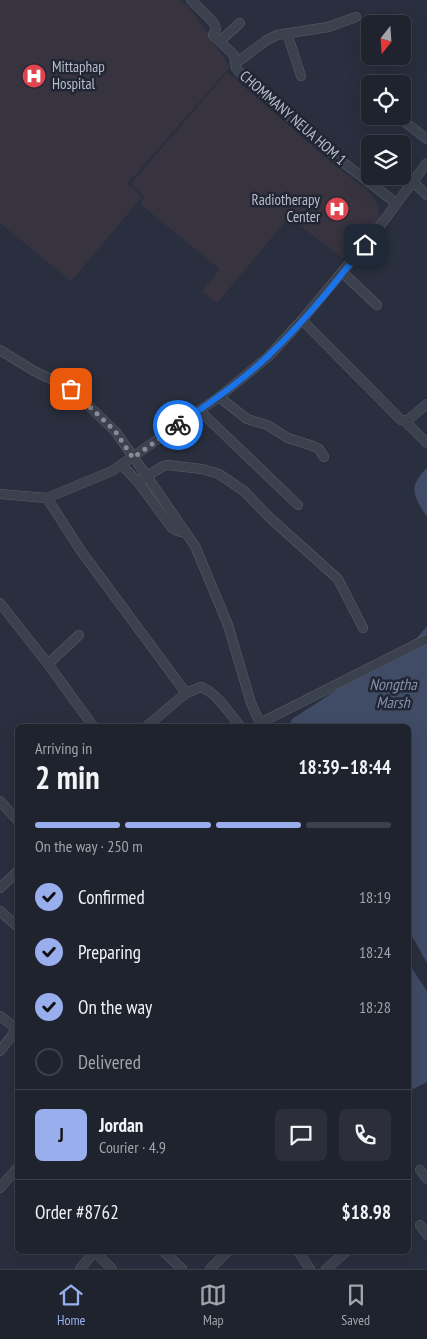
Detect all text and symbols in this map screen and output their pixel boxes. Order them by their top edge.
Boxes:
north arrow [361,15,411,65]
map controls [361,15,411,185]
place label: Mittaphap Hospital [52,57,105,93]
hospital icon: Mittaphap Hospital [21,63,47,89]
street label: CHOMMANY NEUA HOM 1 [236,66,351,169]
button: locate [361,75,411,125]
button: layers [361,135,411,185]
place label: Radiotherapy Center [252,190,321,226]
hospital icon: Radiotherapy Center [324,196,350,222]
pin [344,224,386,266]
icon: home [351,231,379,259]
pin [50,368,92,410]
icon: bag [57,375,85,403]
courier [153,400,203,450]
icon: bike [164,411,192,439]
water label: Nongtha Marsh [369,674,418,712]
text: Arriving in [35,738,92,758]
text: 18:39–18:44 [298,755,391,779]
text: 2 min [35,756,100,798]
text: On the way · 250 m [35,836,143,856]
icon: check [35,883,63,911]
text: Confirmed [78,885,145,909]
text: 18:19 [359,887,391,907]
icon: check [35,938,63,966]
text: Preparing [78,940,141,964]
text: 18:24 [359,942,391,962]
icon: check [35,993,63,1021]
text: On the way [78,995,152,1019]
text: 18:28 [359,997,391,1017]
text: Delivered [78,1050,141,1074]
button: chat [275,1109,327,1161]
button: phone [339,1109,391,1161]
text: Jordan [99,1113,143,1137]
text: J [58,1123,64,1147]
text: Courier · 4.9 [99,1137,166,1157]
text: Order #8762 [35,1200,119,1224]
text: $18.98 [342,1200,391,1224]
tab: Home [57,1281,85,1329]
tab: Map [199,1281,227,1329]
tab: Saved [341,1281,370,1329]

